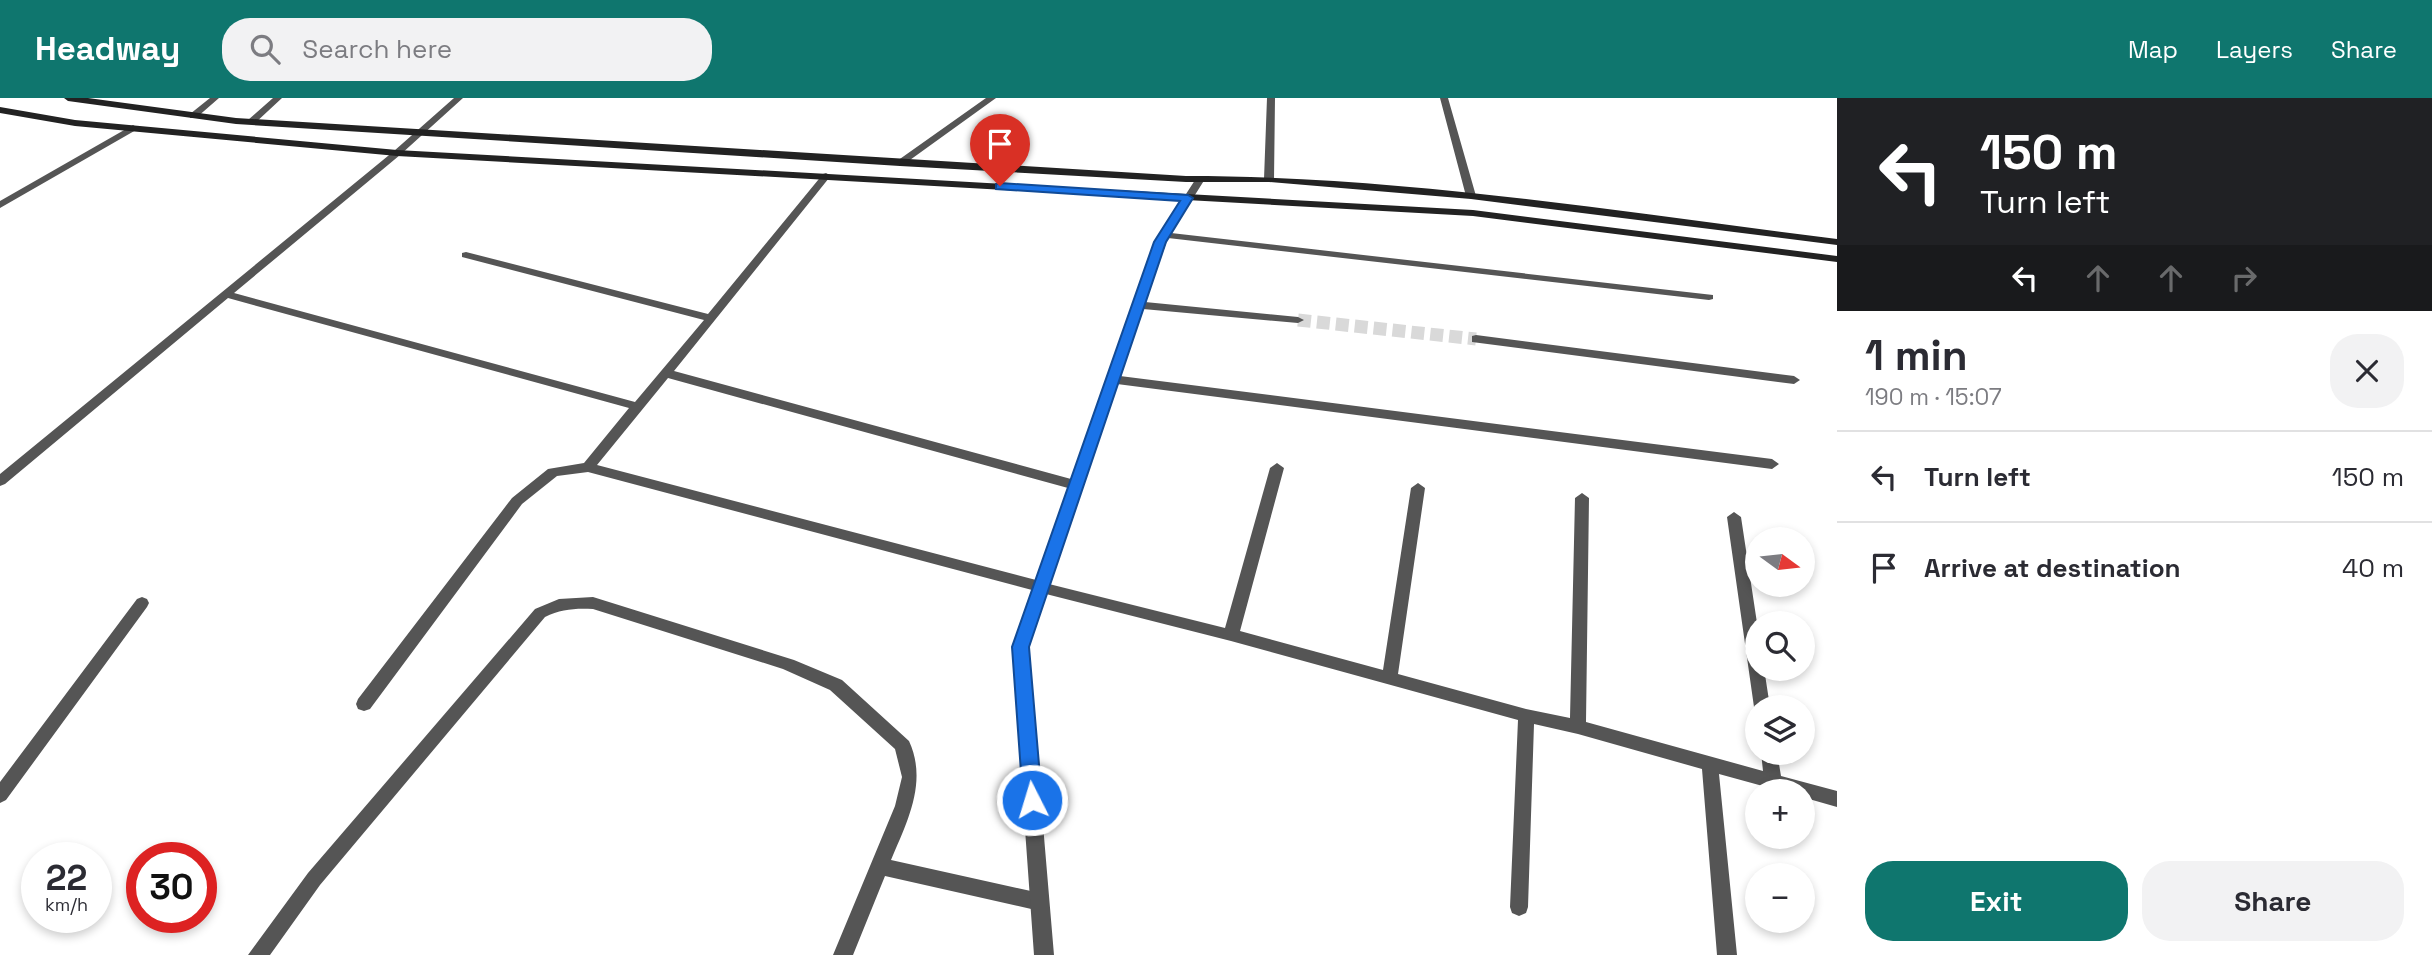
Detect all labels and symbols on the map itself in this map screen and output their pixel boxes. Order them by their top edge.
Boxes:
pin [970,114,1030,186]
north arrow [1745,527,1815,597]
position arrow [995,763,1069,837]
speed limit sign: 30 [126,842,217,933]

